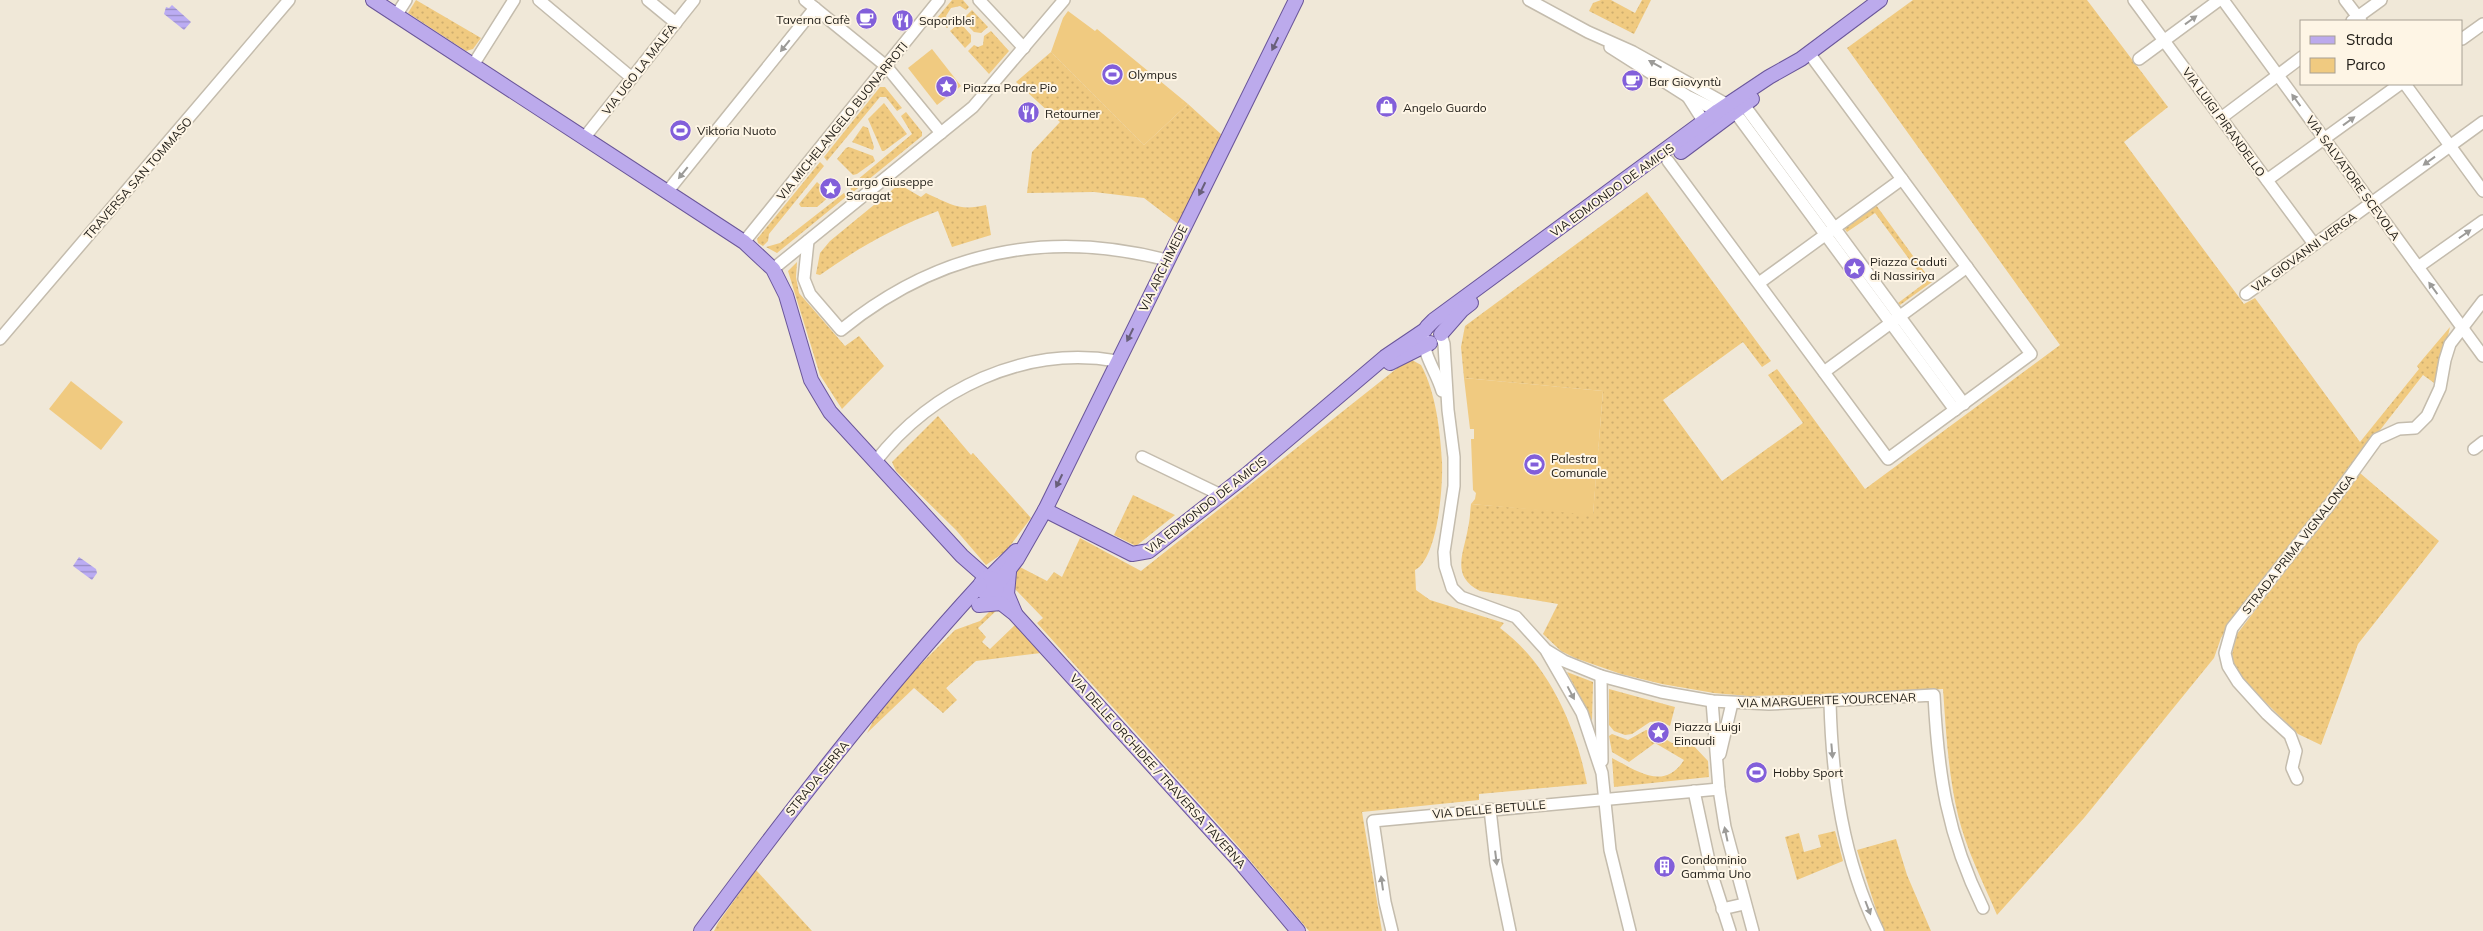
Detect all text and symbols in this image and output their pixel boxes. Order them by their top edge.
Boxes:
cafe icon: Taverna Cafè [854,7,878,31]
restaurant icon: Saporiblei [891,8,915,32]
place label: Taverna Cafè [776,12,850,27]
place label: Saporiblei [919,13,975,28]
one-way arrow [2184,15,2198,25]
street label: VIA UGO LA MALFA [599,20,680,118]
legend [2300,20,2463,85]
text: Strada [2346,30,2393,49]
one-way arrow [1271,36,1279,51]
street label: VIA MICHELANGELO BUONARROTI [773,39,911,203]
one-way arrow [779,40,790,53]
text: Parco [2346,55,2386,74]
one-way arrow [1648,60,1662,68]
sports icon: Olympus [1100,62,1124,86]
street label: VIA LUIGI PIRANDELLO [2179,64,2269,180]
place label: Olympus [1128,67,1177,82]
cafe icon: Bar Giovyntù [1621,69,1645,93]
place label: Bar Giovyntù [1649,74,1721,89]
place icon: Piazza Padre Pio [935,75,959,99]
place label: Piazza Padre Pio [963,80,1057,95]
one-way arrow [2291,94,2301,107]
shop icon: Angelo Guardo [1375,95,1399,119]
place label: Angelo Guardo [1403,100,1487,115]
restaurant icon: Retourner [1017,101,1041,125]
place label: Retourner [1045,106,1101,121]
street label: VIA SALVATORE SCEVOLA [2303,113,2403,243]
street label: TRAVERSA SAN TOMMASO [81,114,195,242]
one-way arrow [2342,116,2356,126]
sports icon: Viktoria Nuoto [669,118,693,142]
place label: Viktoria Nuoto [697,123,777,138]
street label: VIA EDMONDO DE AMICIS [1547,140,1677,240]
one-way arrow [2423,156,2436,166]
one-way arrow [677,166,688,179]
place label: Largo Giuseppe Saragat [846,174,933,203]
place icon: Largo Giuseppe Saragat [818,176,842,200]
one-way arrow [1198,182,1206,196]
street label: VIA GIOVANNI VERGA [2248,209,2360,295]
street label: VIA ARCHIMEDE [1136,222,1190,314]
one-way arrow [2458,229,2472,239]
place label: Piazza Caduti di Nassiriya [1870,254,1947,283]
place icon: Piazza Caduti di Nassiriya [1842,256,1866,280]
one-way arrow [2428,282,2439,295]
one-way arrow [1126,328,1134,342]
place label: Palestra Comunale [1551,451,1607,480]
street label: VIA EDMONDO DE AMICIS [1142,453,1270,557]
sports icon: Palestra Comunale [1523,453,1547,477]
street label: STRADA PRIMA VIGNALONGA [2239,471,2357,617]
one-way arrow [1055,474,1063,488]
street label: VIA DELLE ORCHIDEE / TRAVERSA TAVERNA [1067,671,1249,871]
one-way arrow [1566,686,1575,699]
street label: VIA MARGUERITE YOURCENAR [1737,689,1917,711]
place label: Piazza Luigi Einaudi [1674,719,1741,748]
place icon: Piazza Luigi Einaudi [1646,721,1670,745]
street label: STRADA SERRA [782,737,852,819]
one-way arrow [1828,743,1836,759]
sports icon: Hobby Sport [1745,760,1769,784]
place label: Hobby Sport [1773,765,1843,780]
street label: VIA DELLE BETULLE [1432,797,1546,821]
one-way arrow [1722,825,1730,841]
one-way arrow [1492,850,1500,866]
place label: Condominio Gamma Uno [1681,852,1751,881]
building icon: Condominio Gamma Uno [1653,854,1677,878]
one-way arrow [1378,875,1386,891]
one-way arrow [1865,901,1872,916]

